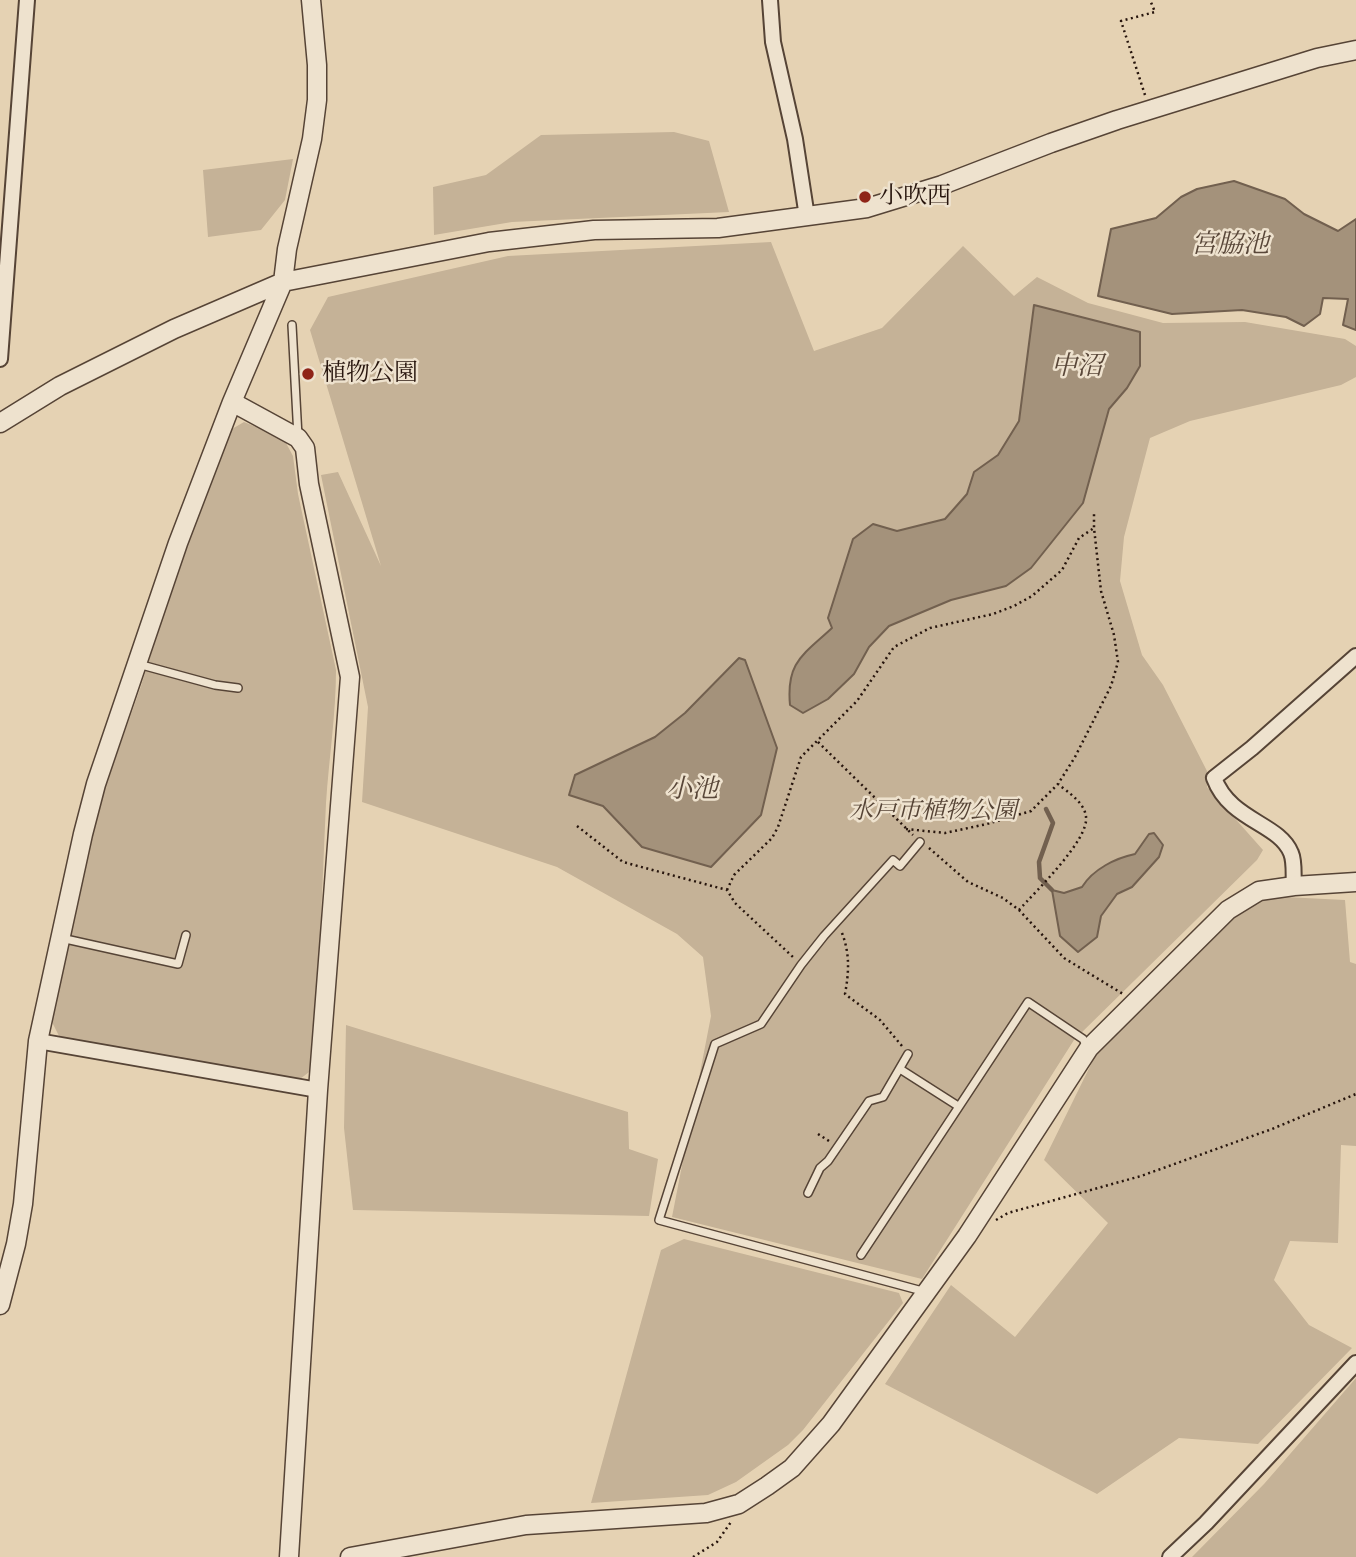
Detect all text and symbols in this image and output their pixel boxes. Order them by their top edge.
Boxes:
place label: 小吹西 [879,183,951,211]
marker: 小吹西 [857,189,873,205]
water label: 宮脇池 [1191,230,1269,262]
water label: 中沼 [1051,352,1103,384]
place label: 植物公園 [322,360,418,388]
marker: 植物公園 [300,366,316,382]
water label: 小池 [666,775,718,807]
park label: 水戸市植物公園 [849,798,1017,826]

